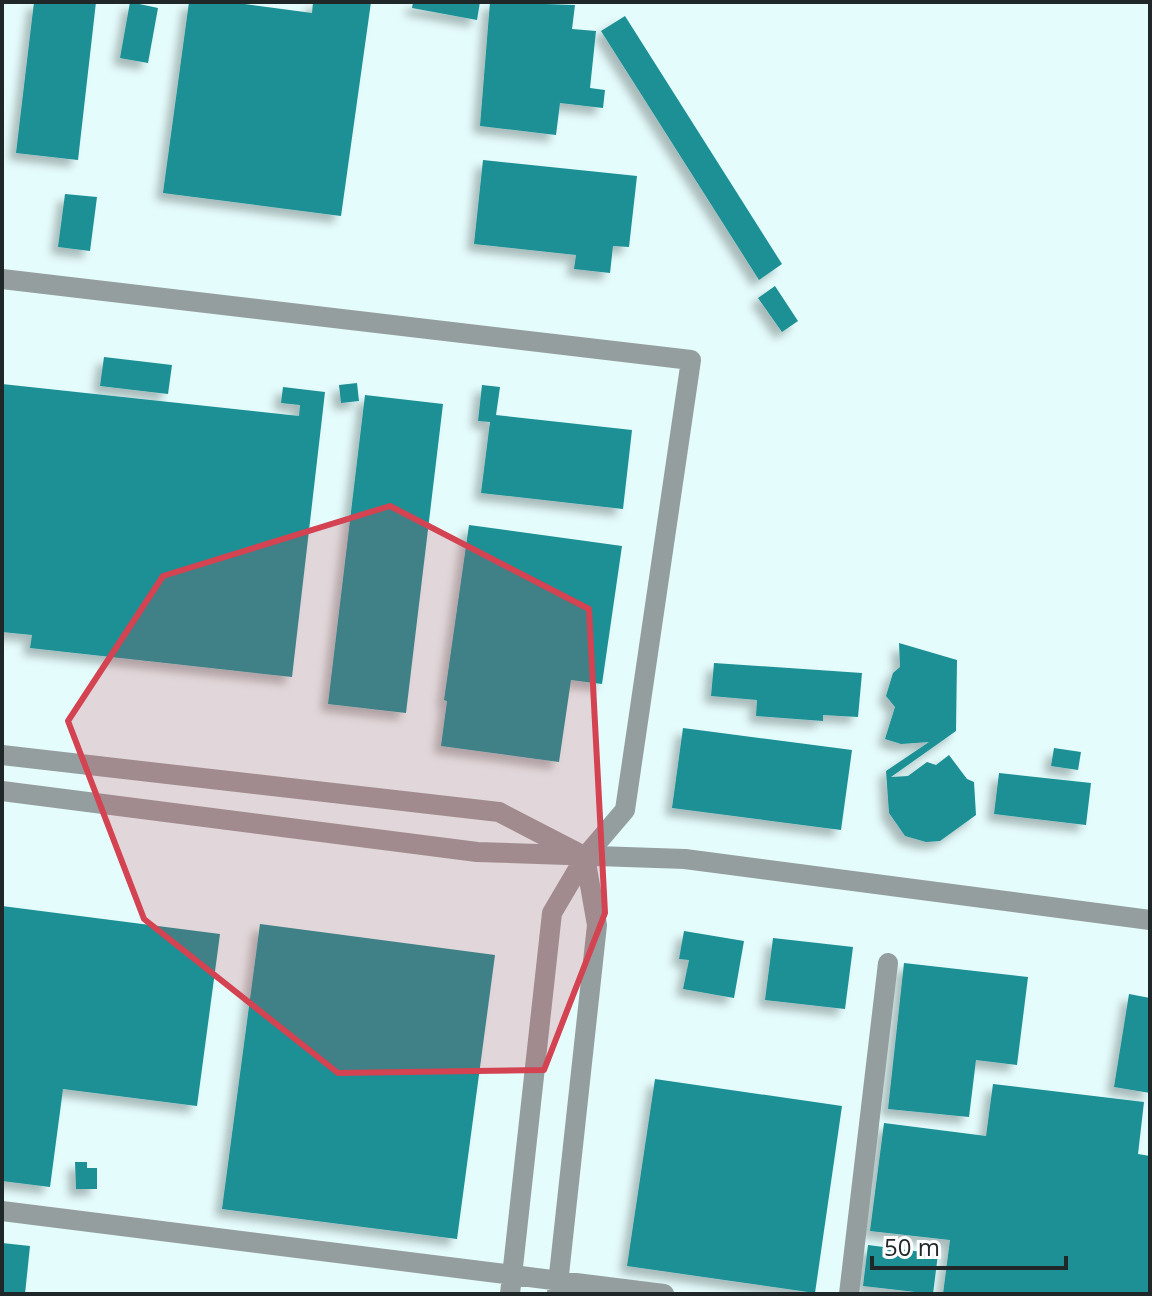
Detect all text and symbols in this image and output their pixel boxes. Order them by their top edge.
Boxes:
scale bar [872,1220,1066,1270]
text: 50 m [884,1230,940,1263]

